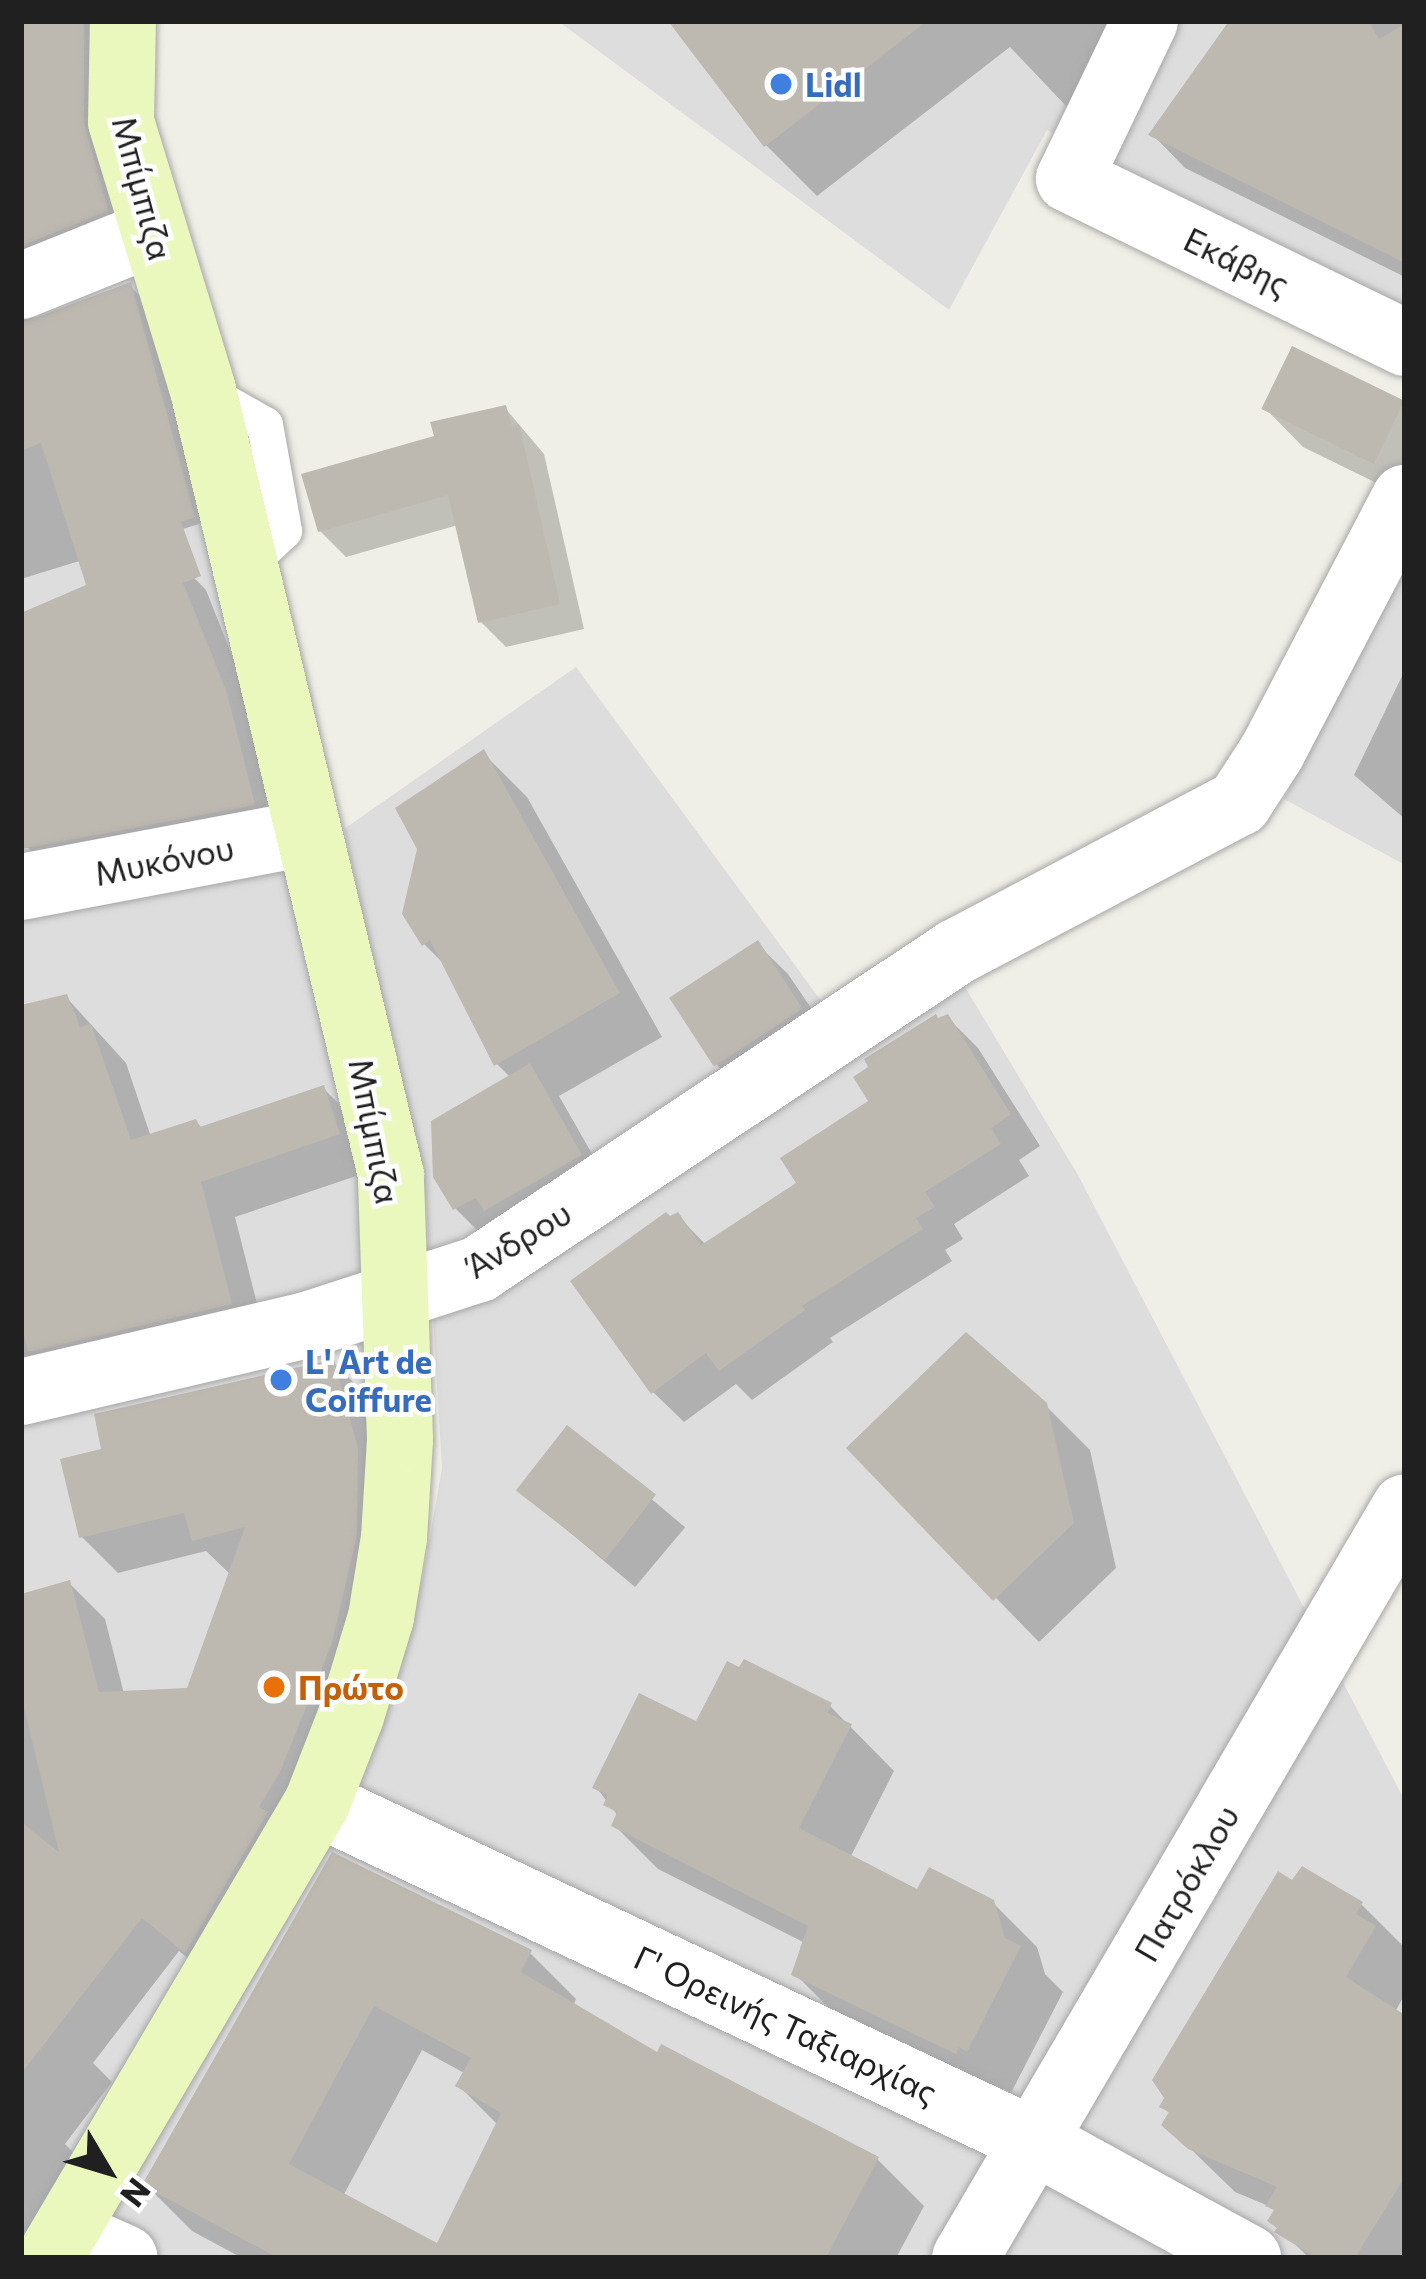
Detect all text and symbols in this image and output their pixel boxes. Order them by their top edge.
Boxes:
place label: Lidl [805,64,862,104]
marker: Lidl [768,71,794,97]
street label: Μπίμπιζα [105,112,181,264]
street label: Εκάβης [1178,219,1296,303]
street label: Μυκόνου [91,827,237,893]
street label: Μπίμπιζα [342,1055,408,1207]
street label: Άνδρου [458,1192,578,1286]
place label: L' Art de Coiffure [305,1341,432,1419]
marker: L' Art de Coiffure [268,1367,294,1393]
place label: Πρώτο [298,1667,404,1707]
marker: Πρώτο [261,1674,287,1700]
street label: Πατρόκλου [1126,1798,1246,1968]
street label: Γ' Ορεινής Ταξιαρχίας [628,1936,944,2112]
north arrow [48,2111,168,2231]
text: N [113,2171,161,2216]

